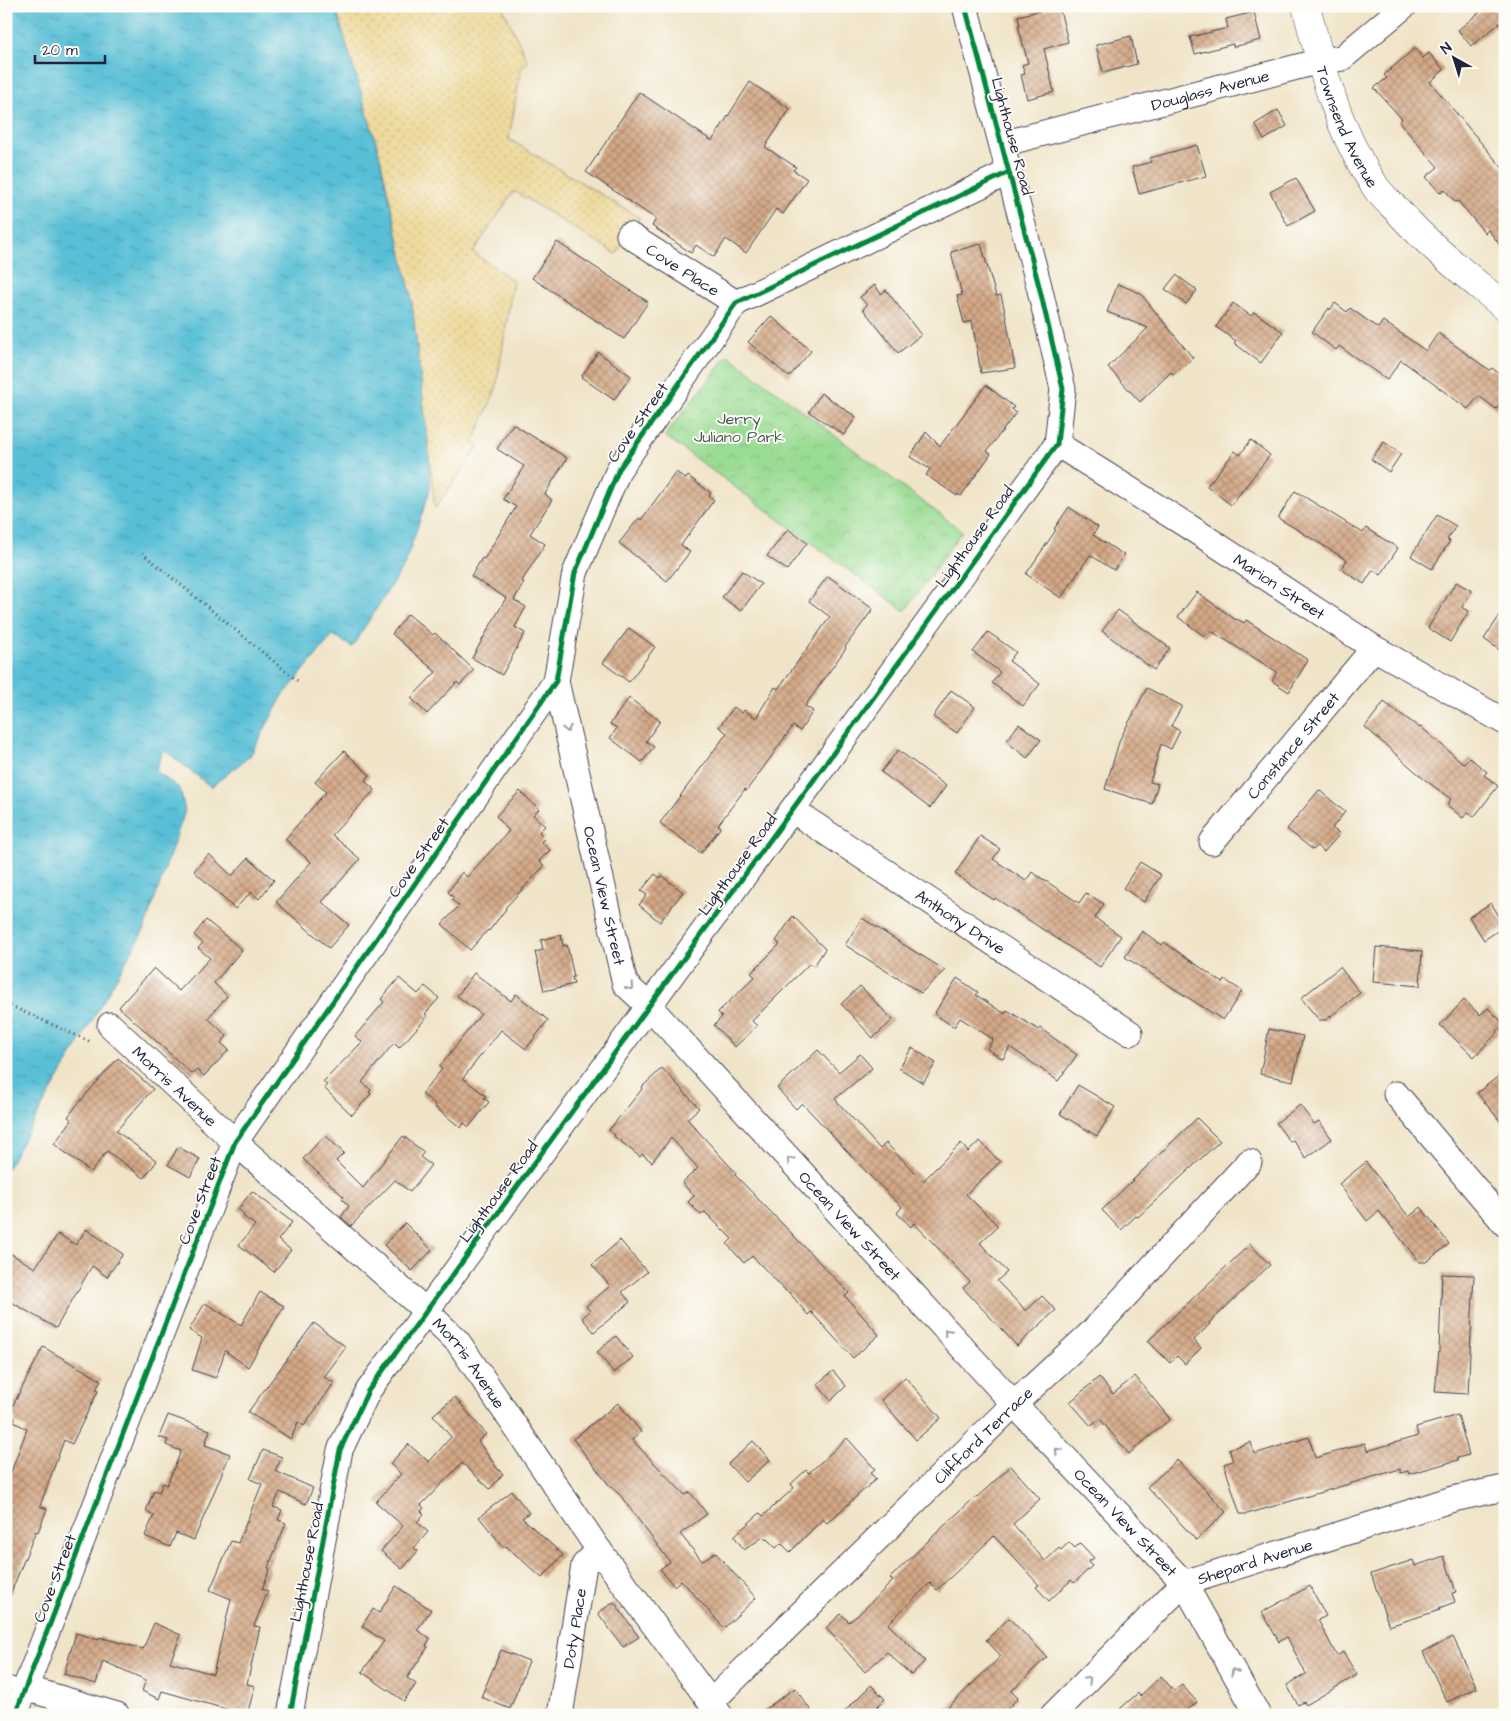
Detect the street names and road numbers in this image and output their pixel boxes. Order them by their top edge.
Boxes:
street label: Townsend Avenue [1311,63,1383,193]
street label: Douglass Avenue [1149,65,1272,117]
street label: Lighthouse Road [985,75,1038,198]
street label: Cove Place [641,239,724,302]
street label: Cove Street [602,378,674,467]
street label: Lighthouse Road [930,481,1020,593]
street label: Marion Street [1229,549,1330,625]
street label: Constance Street [1242,687,1345,804]
street label: Lighthouse Road [693,809,783,921]
street label: Cove Street [383,813,455,902]
street label: Ocean View Street [577,824,630,968]
street label: Anthony Drive [911,884,1010,960]
street label: Morris Avenue [127,1041,222,1132]
street label: Lighthouse Road [454,1136,544,1248]
street label: Cove Street [173,1152,227,1248]
street label: Ocean View Street [793,1166,906,1286]
street label: Morris Avenue [427,1313,510,1413]
street label: Clifford Terrace [929,1382,1038,1489]
street label: Ocean View Street [1068,1464,1182,1582]
street label: Lighthouse Road [285,1501,330,1624]
street label: Cove Street [28,1530,82,1626]
street label: Shepard Avenue [1195,1534,1316,1590]
street label: Doty Place [558,1586,592,1670]

